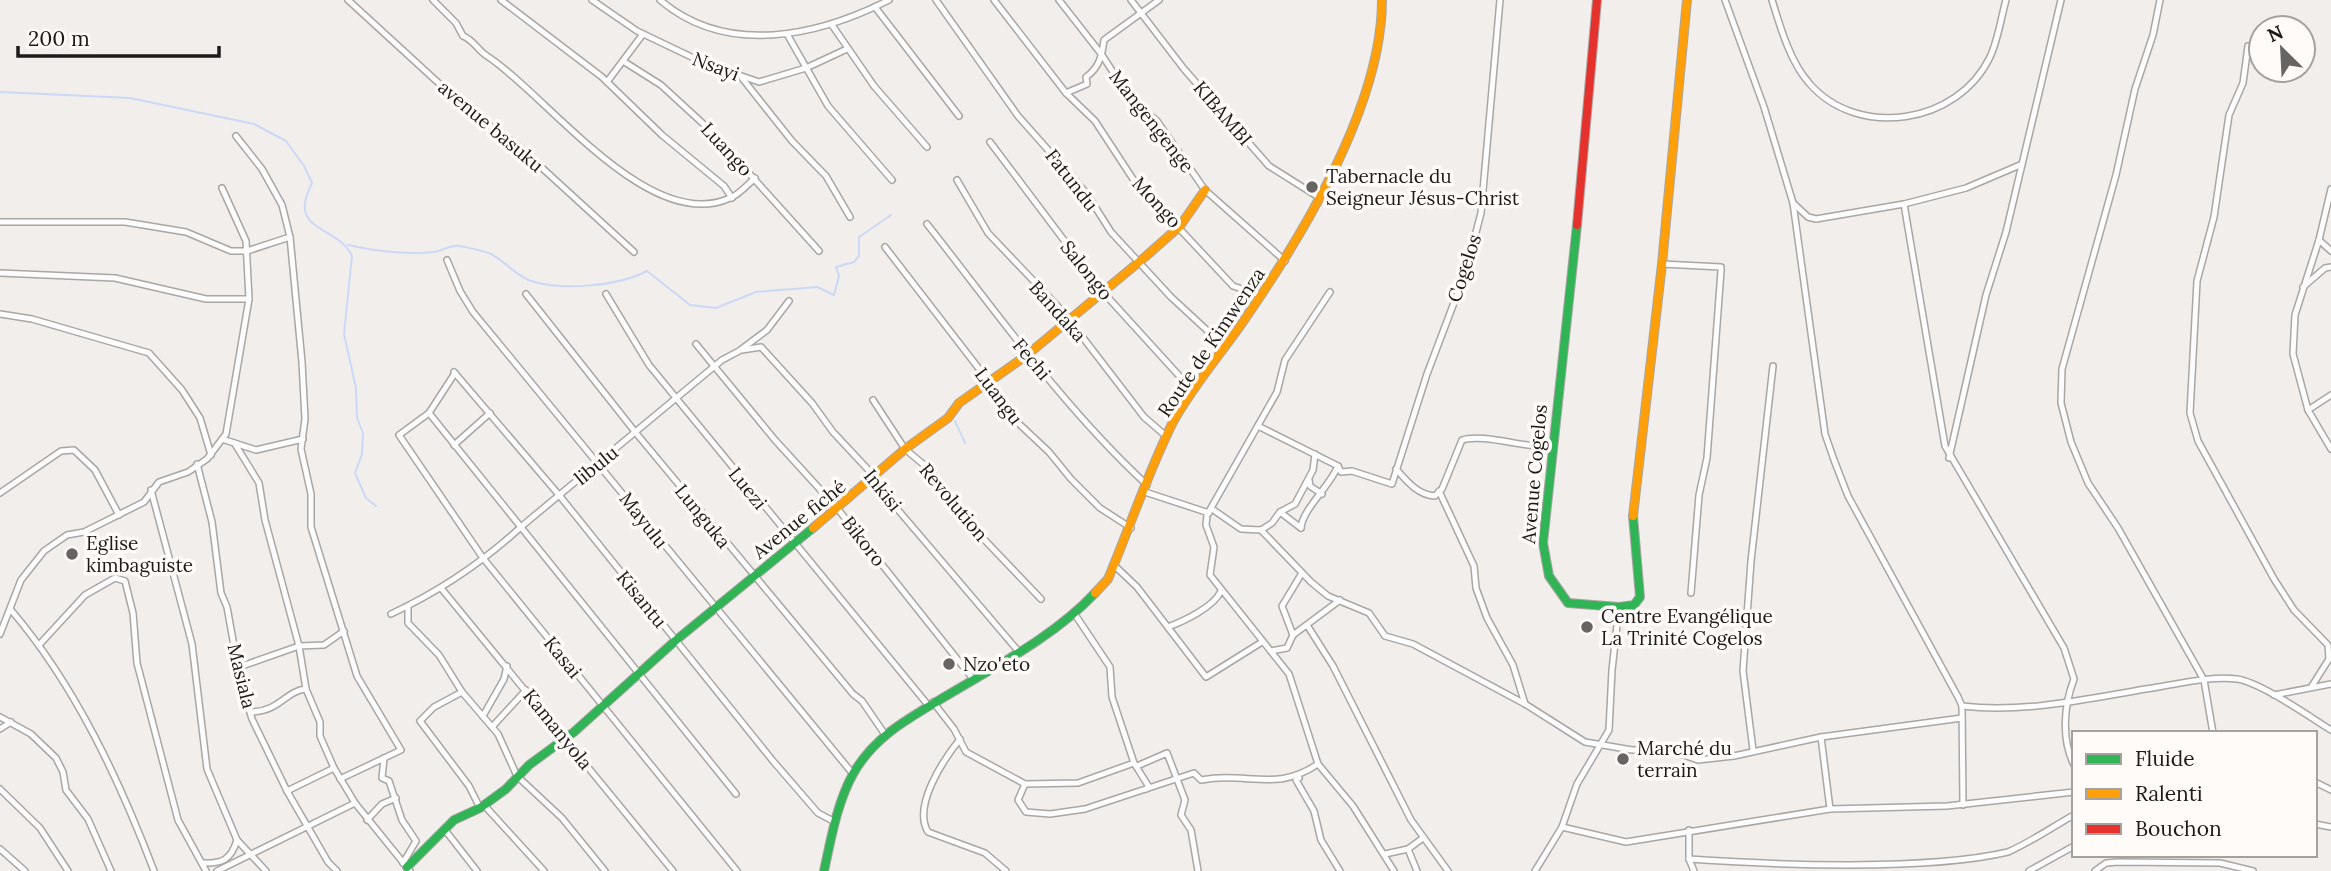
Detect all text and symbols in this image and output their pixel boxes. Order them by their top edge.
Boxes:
scale bar [18,14,219,58]
north arrow [2247,14,2317,84]
text: N [2263,19,2287,47]
text: 200 m [28,25,90,52]
street label: Nsayi [689,46,743,86]
street label: Mangengenge [1104,65,1200,177]
street label: avenue basuku [433,75,549,177]
street label: KIBAMBI [1188,76,1258,150]
street label: Luango [696,117,758,181]
street label: Fatundu [1040,144,1104,216]
place label: Tabernacle du Seigneur Jésus-Christ [1326,164,1520,210]
street label: Mongo [1127,171,1187,233]
marker: Tabernacle du Seigneur Jésus-Christ [1304,179,1320,195]
street label: Cogelos [1442,231,1486,305]
street label: Salongo [1056,235,1118,305]
street label: Route de Kimwenza [1152,263,1270,421]
street label: Bandaka [1024,275,1092,347]
street label: Fechi [1008,333,1056,385]
street label: Luangu [970,363,1028,429]
street label: Avenue Cogelos [1516,403,1552,546]
street label: libulu [569,440,623,490]
street label: Revolution [914,458,994,546]
street label: Luezi [724,462,772,514]
street label: Inkisi [859,464,907,516]
street label: Avenue fiché [747,474,851,565]
street label: Lunguka [670,479,736,553]
street label: Mayulu [615,487,673,553]
street label: Bikoro [837,511,891,571]
place label: Eglise kimbaguiste [86,531,193,577]
marker: Eglise kimbaguiste [64,546,80,562]
street label: Kisantu [612,565,672,633]
place label: Centre Evangélique La Trinité Cogelos [1601,604,1773,650]
marker: Centre Evangélique La Trinité Cogelos [1579,619,1595,635]
street label: Kasai [539,631,587,683]
street label: Masiala [222,641,262,711]
place label: Nzo'eto [963,652,1030,676]
marker: Nzo'eto [941,656,957,672]
street label: Kamanyola [518,684,598,774]
legend [2072,731,2317,857]
place label: Marché du terrain [1637,736,1732,782]
text: Fluide [2135,745,2195,772]
marker: Marché du terrain [1615,751,1631,767]
text: Ralenti [2135,780,2203,807]
text: Bouchon [2135,815,2222,842]

